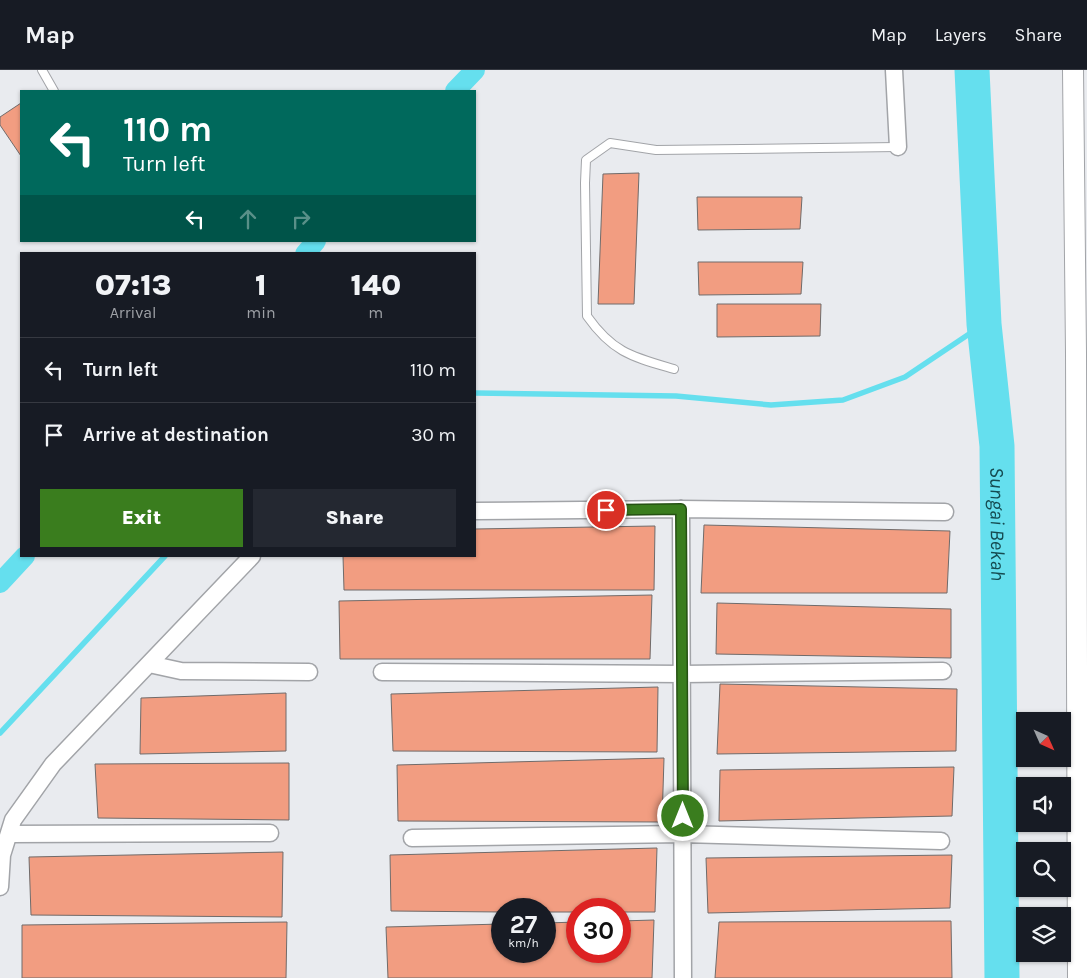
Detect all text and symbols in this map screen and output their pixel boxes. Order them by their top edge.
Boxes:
text: Map [25,21,75,49]
text: Map [871,24,907,46]
text: Layers [935,24,987,46]
text: Share [1015,24,1062,46]
text: 110 m [123,109,212,150]
icon: left [40,110,105,175]
text: Turn left [123,151,206,177]
icon: left [181,205,209,233]
icon: ahead [234,205,262,233]
icon: right [287,205,315,233]
text: 07:13 [95,267,171,303]
text: 1 [255,267,267,303]
text: 140 [350,267,401,303]
text: Arrival [110,303,157,322]
text: min [246,303,276,322]
text: m [368,303,383,322]
icon: left [40,356,68,384]
text: Turn left [83,359,158,381]
text: 110 m [410,359,456,381]
icon: arrive [40,421,68,449]
text: Arrive at destination [83,424,269,446]
text: 30 m [411,424,456,446]
water label: Sungai Bekah [985,467,1009,581]
button: Exit [40,489,243,547]
button: Share [253,489,456,547]
pin [585,489,627,531]
icon: arrive [592,496,620,524]
north arrow [1016,712,1071,768]
map controls [1016,712,1071,962]
button: sound [1016,777,1071,832]
position arrow [656,789,708,841]
button: search [1016,842,1071,897]
speed limit sign: 30 [566,898,631,963]
button: layers [1016,907,1071,962]
text: 27 [510,910,537,939]
text: km/h [508,936,539,950]

